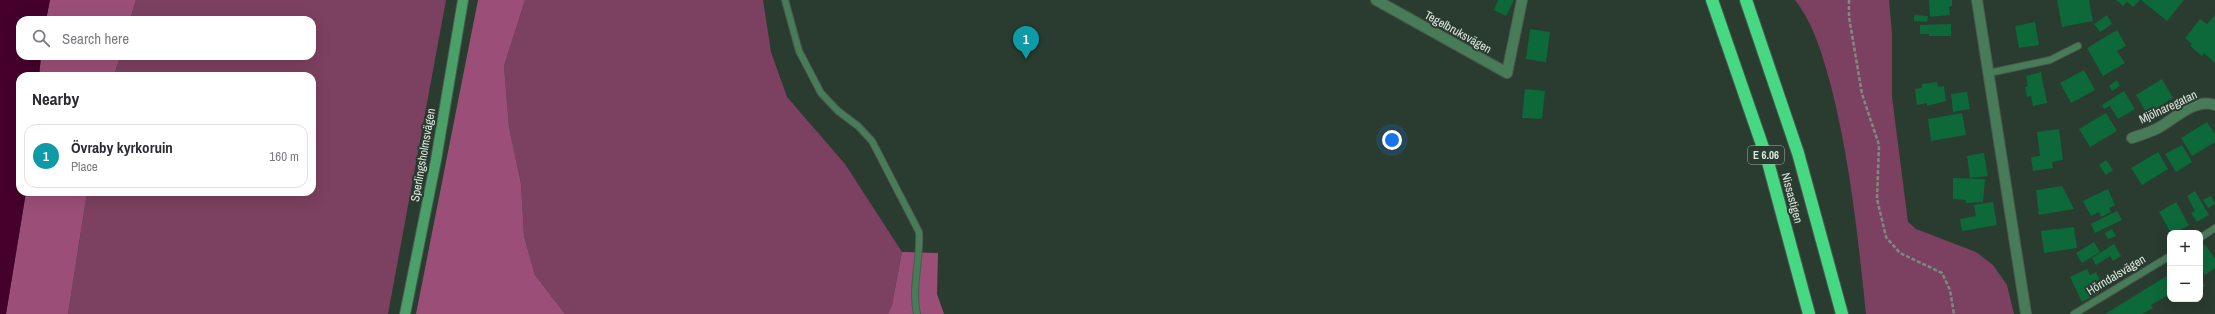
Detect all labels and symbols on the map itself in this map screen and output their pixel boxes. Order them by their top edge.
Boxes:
street label: Tegelbruksvägen [1422,7,1494,57]
pin: 1 [1013,26,1039,59]
street label: Mjölnaregatan [2136,87,2200,127]
street label: Sperlingsholmsvägen [407,107,439,203]
your location [1382,130,1402,150]
road number: E 6.06 [1748,146,1784,164]
street label: Nissastigen [1778,171,1806,225]
street label: Hörndalsvägen [2084,251,2148,299]

